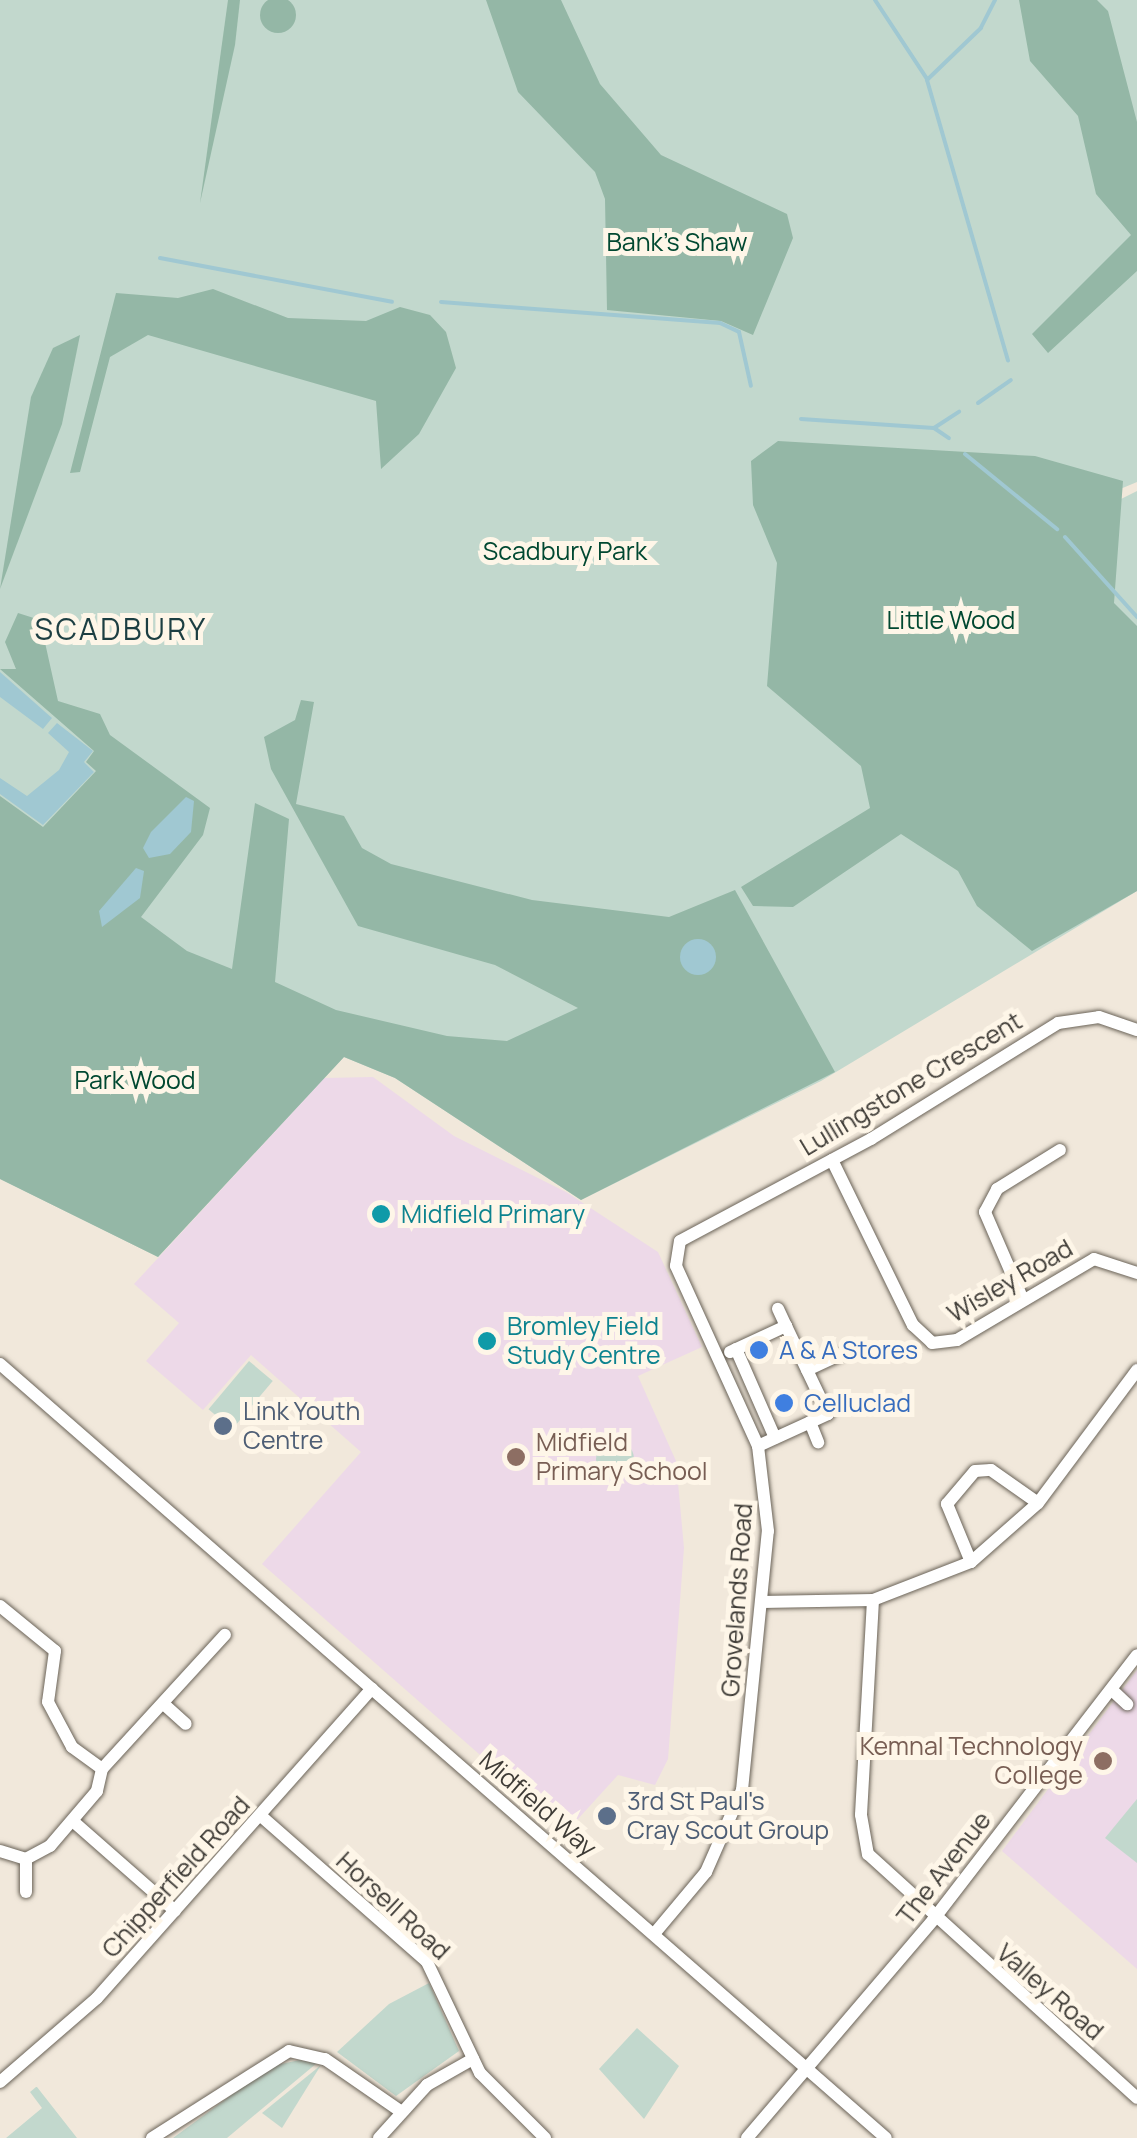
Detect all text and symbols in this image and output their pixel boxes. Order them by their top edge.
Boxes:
park label: Bank's Shaw [607,227,747,257]
park label: Scadbury Park [483,536,647,566]
park label: Little Wood [887,605,1015,635]
district label: SCADBURY [34,611,208,647]
street label: Lullingstone Crescent [795,1006,1027,1162]
park label: Park Wood [74,1065,196,1095]
place label: Midfield Primary [401,1199,585,1229]
marker: Midfield Primary [370,1203,392,1225]
street label: Wisley Road [942,1233,1078,1329]
place label: Bromley Field Study Centre [507,1312,661,1371]
marker: Bromley Field Study Centre [476,1330,498,1352]
place label: A & A Stores [779,1335,918,1365]
marker: A & A Stores [748,1339,770,1361]
place label: Celluclad [804,1388,911,1418]
marker: Celluclad [773,1392,795,1414]
place label: Link Youth Centre [243,1397,360,1456]
marker: Link Youth Centre [212,1415,234,1437]
place label: Midfield Primary School [536,1428,708,1487]
marker: Midfield Primary School [505,1446,527,1468]
street label: Grovelands Road [715,1502,759,1698]
place label: Kemnal Technology College [860,1732,1083,1791]
street label: Midfield Way [473,1745,603,1863]
marker: Kemnal Technology College [1092,1750,1114,1772]
place label: 3rd St Paul's Cray Scout Group [627,1787,829,1846]
street label: Chipperfield Road [96,1790,256,1964]
marker: 3rd St Paul's Cray Scout Group [596,1805,618,1827]
street label: The Avenue [891,1806,997,1930]
street label: Horsell Road [330,1846,456,1966]
street label: Valley Road [991,1938,1109,2046]

